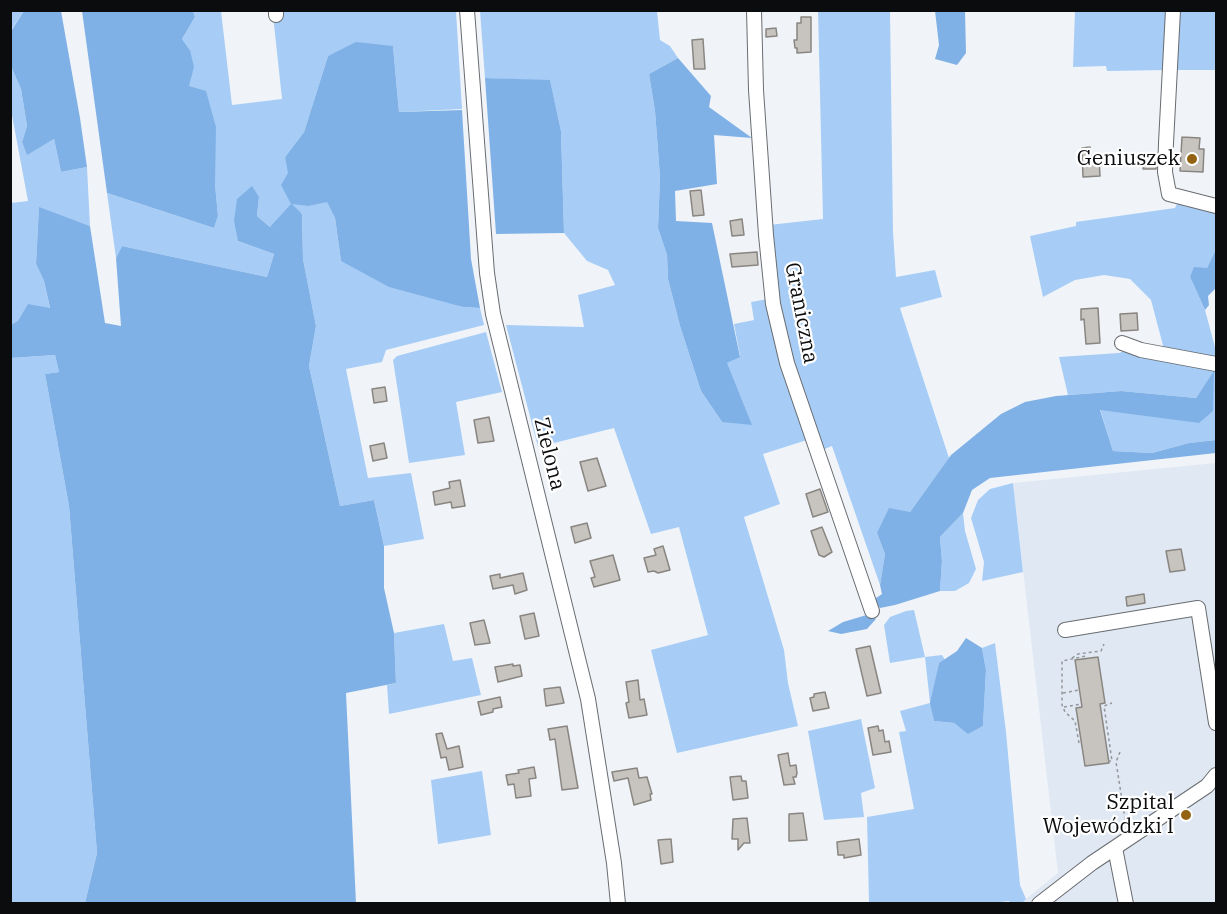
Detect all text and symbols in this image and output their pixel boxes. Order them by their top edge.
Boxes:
place label: Geniuszek [1077,146,1180,172]
marker: Geniuszek [1185,152,1199,166]
street label: Graniczna [779,260,823,366]
street label: Zielona [528,415,570,493]
place label: Szpital Wojewódzki I [1042,790,1174,840]
marker: Szpital Wojewódzki I [1179,808,1193,822]

